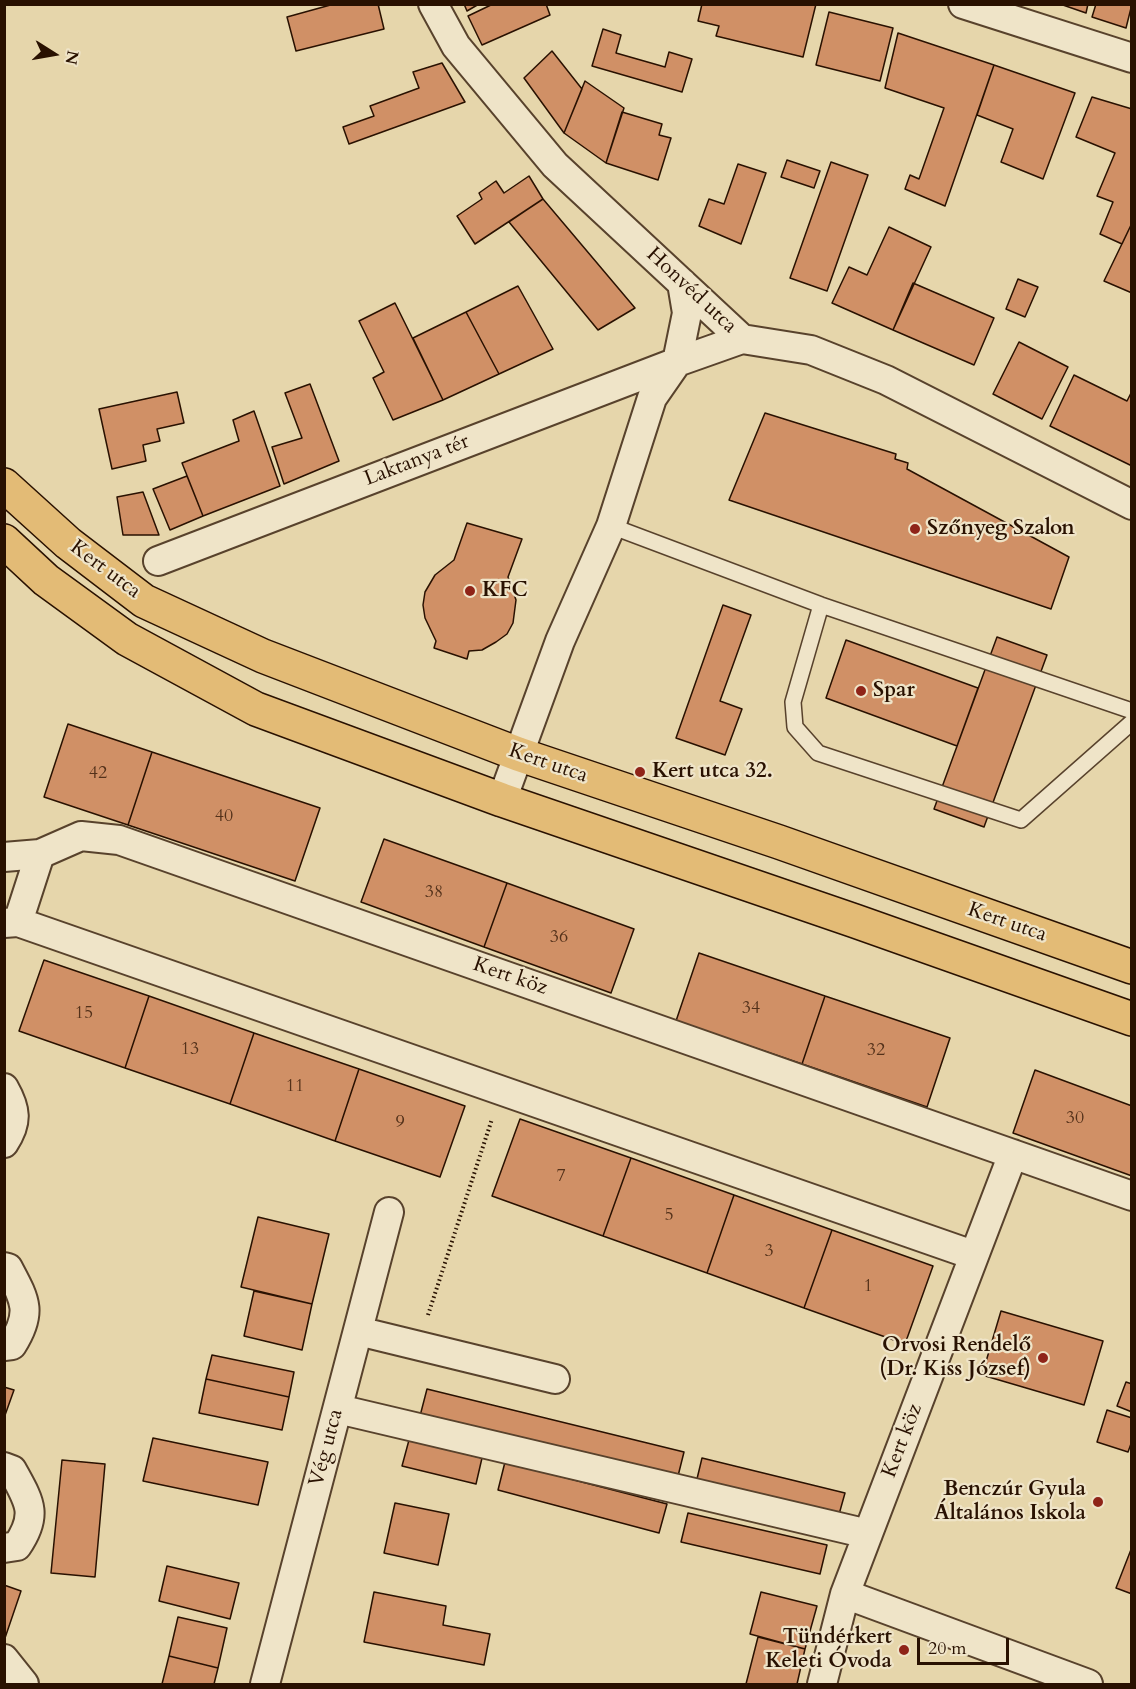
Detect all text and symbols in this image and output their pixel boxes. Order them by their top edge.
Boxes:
north arrow [24,24,84,84]
text: N [60,49,84,66]
street label: Honvéd utca [640,243,742,339]
street label: Laktanya tér [361,429,473,493]
place label: Szőnyeg Szalon [927,516,1075,542]
marker: Szőnyeg Szalon [908,522,922,536]
street label: Kert utca [65,535,145,605]
place label: KFC [482,578,528,604]
marker: KFC [463,584,477,598]
place label: Spar [873,678,915,704]
marker: Spar [854,684,868,698]
street label: Kert utca [505,739,591,789]
place label: Kert utca 32. [652,759,773,785]
house number: 42 [89,763,107,785]
marker: Kert utca 32. [633,765,647,779]
house number: 40 [215,806,233,828]
house number: 38 [425,882,443,904]
street label: Kert utca [964,898,1050,948]
house number: 36 [550,927,568,949]
street label: Kert köz [469,953,551,1001]
house number: 34 [742,998,760,1020]
house number: 15 [75,1003,93,1025]
house number: 13 [181,1039,199,1061]
house number: 32 [867,1040,885,1062]
house number: 11 [286,1076,304,1098]
house number: 30 [1066,1108,1084,1130]
house number: 9 [395,1112,405,1134]
house number: 7 [556,1166,566,1188]
house number: 5 [664,1205,674,1227]
house number: 3 [764,1241,774,1263]
house number: 1 [863,1276,873,1298]
place label: Orvosi Rendelő (Dr. Kiss József) [879,1333,1031,1383]
marker: Orvosi Rendelő (Dr. Kiss József) [1036,1351,1050,1365]
street label: Kert köz [877,1401,929,1481]
street label: Vég utca [305,1406,349,1490]
place label: Benczúr Gyula Általános Iskola [934,1477,1086,1527]
marker: Benczúr Gyula Általános Iskola [1091,1495,1105,1509]
place label: Tündérkert Keleti Óvoda [765,1625,892,1675]
scale bar [920,1626,1012,1664]
text: 20 m [928,1636,967,1661]
marker: Tündérkert Keleti Óvoda [897,1643,911,1657]

